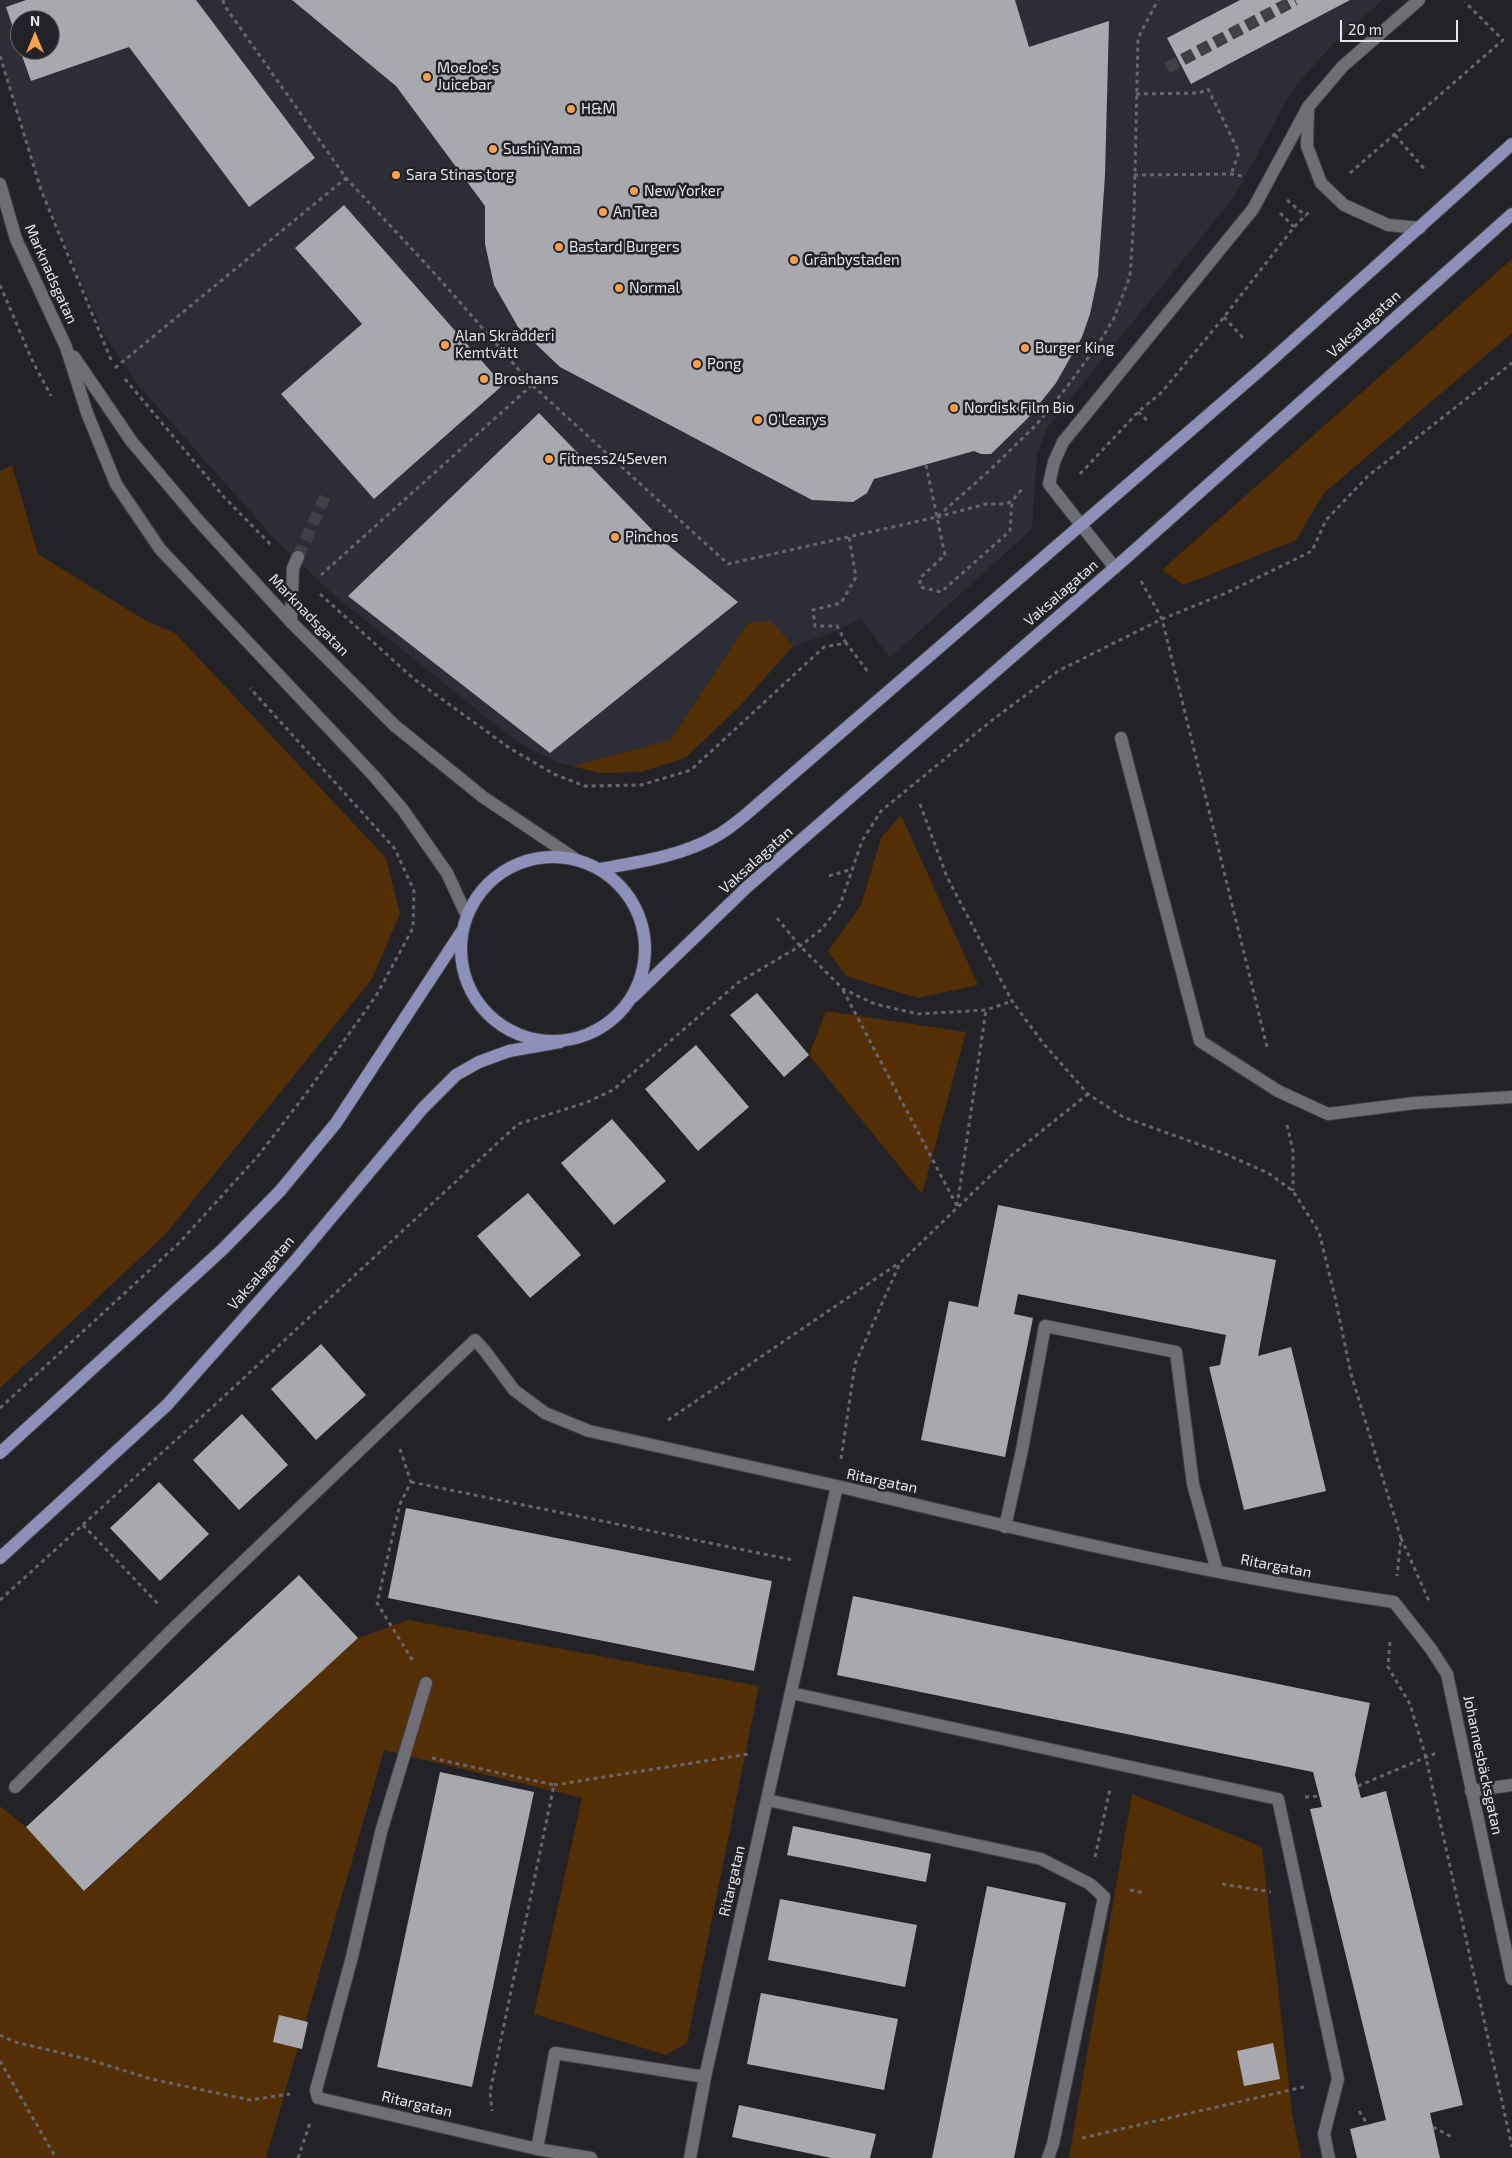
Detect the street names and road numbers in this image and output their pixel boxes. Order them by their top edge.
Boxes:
street label: Marknadsgatan [21,221,81,327]
street label: Vaksalagatan [1324,286,1404,362]
street label: Vaksalagatan [1020,556,1102,630]
street label: Marknadsgatan [265,570,353,660]
street label: Vaksalagatan [716,822,796,898]
street label: Vaksalagatan [224,1232,298,1314]
street label: Ritargatan [845,1465,919,1497]
street label: Ritargatan [1239,1550,1313,1582]
street label: Johannesbäcksgatan [1459,1694,1507,1836]
street label: Ritargatan [715,1844,749,1918]
street label: Ritargatan [380,2087,454,2121]

